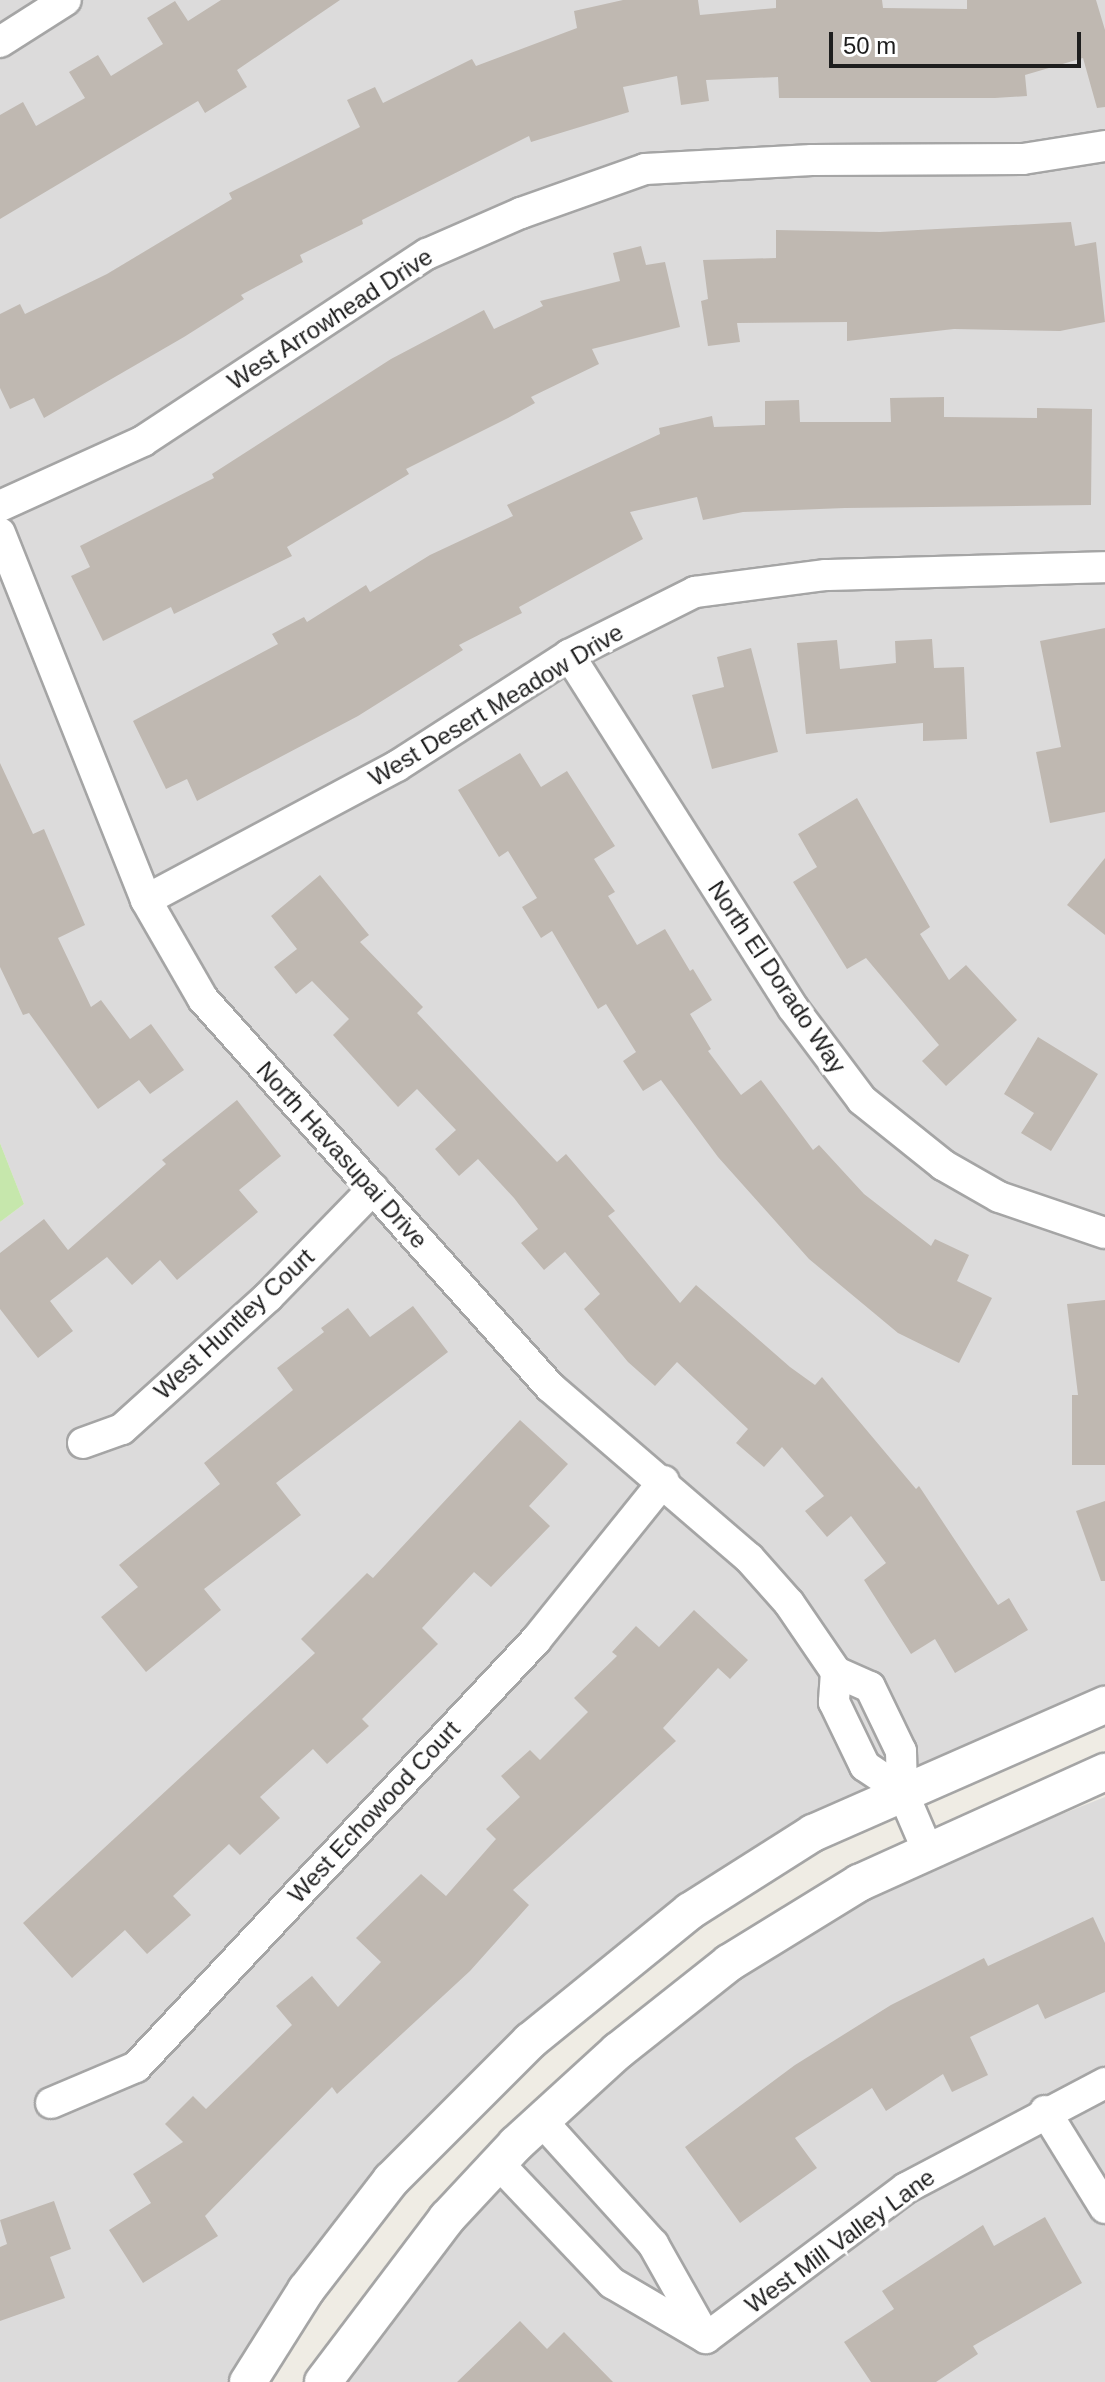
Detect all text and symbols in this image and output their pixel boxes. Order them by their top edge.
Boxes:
scale bar [833,16,1085,66]
text: 50 m [843,32,896,59]
street label: West Arrowhead Drive [222,242,438,396]
street label: West Desert Meadow Drive [364,618,628,792]
street label: North El Dorado Way [702,875,852,1079]
street label: North Havasupai Drive [251,1056,433,1254]
street label: West Huntley Court [148,1243,320,1405]
street label: West Echowood Court [282,1715,466,1909]
street label: West Mill Valley Lane [740,2163,940,2319]

